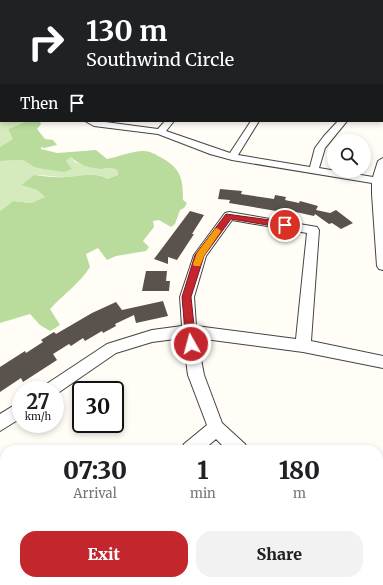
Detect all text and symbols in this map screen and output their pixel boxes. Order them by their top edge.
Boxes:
text: 130 m [86,13,168,49]
icon: right [20,16,72,68]
text: Southwind Circle [86,48,234,71]
icon: arrive [66,92,88,114]
text: Then [20,94,58,113]
map controls [327,134,371,178]
button: search [327,134,371,178]
pin [268,208,302,242]
icon: arrive [274,214,296,236]
position arrow [170,323,212,365]
speed limit sign: 30 [72,381,124,433]
text: 27 [26,389,50,414]
text: km/h [25,410,51,423]
text: 07:30 [63,455,127,486]
text: 1 [197,455,208,486]
text: 180 [279,455,320,486]
text: Arrival [73,485,117,502]
text: min [190,485,216,502]
text: m [293,485,306,502]
button: Exit [20,531,188,577]
button: Share [196,531,363,577]

